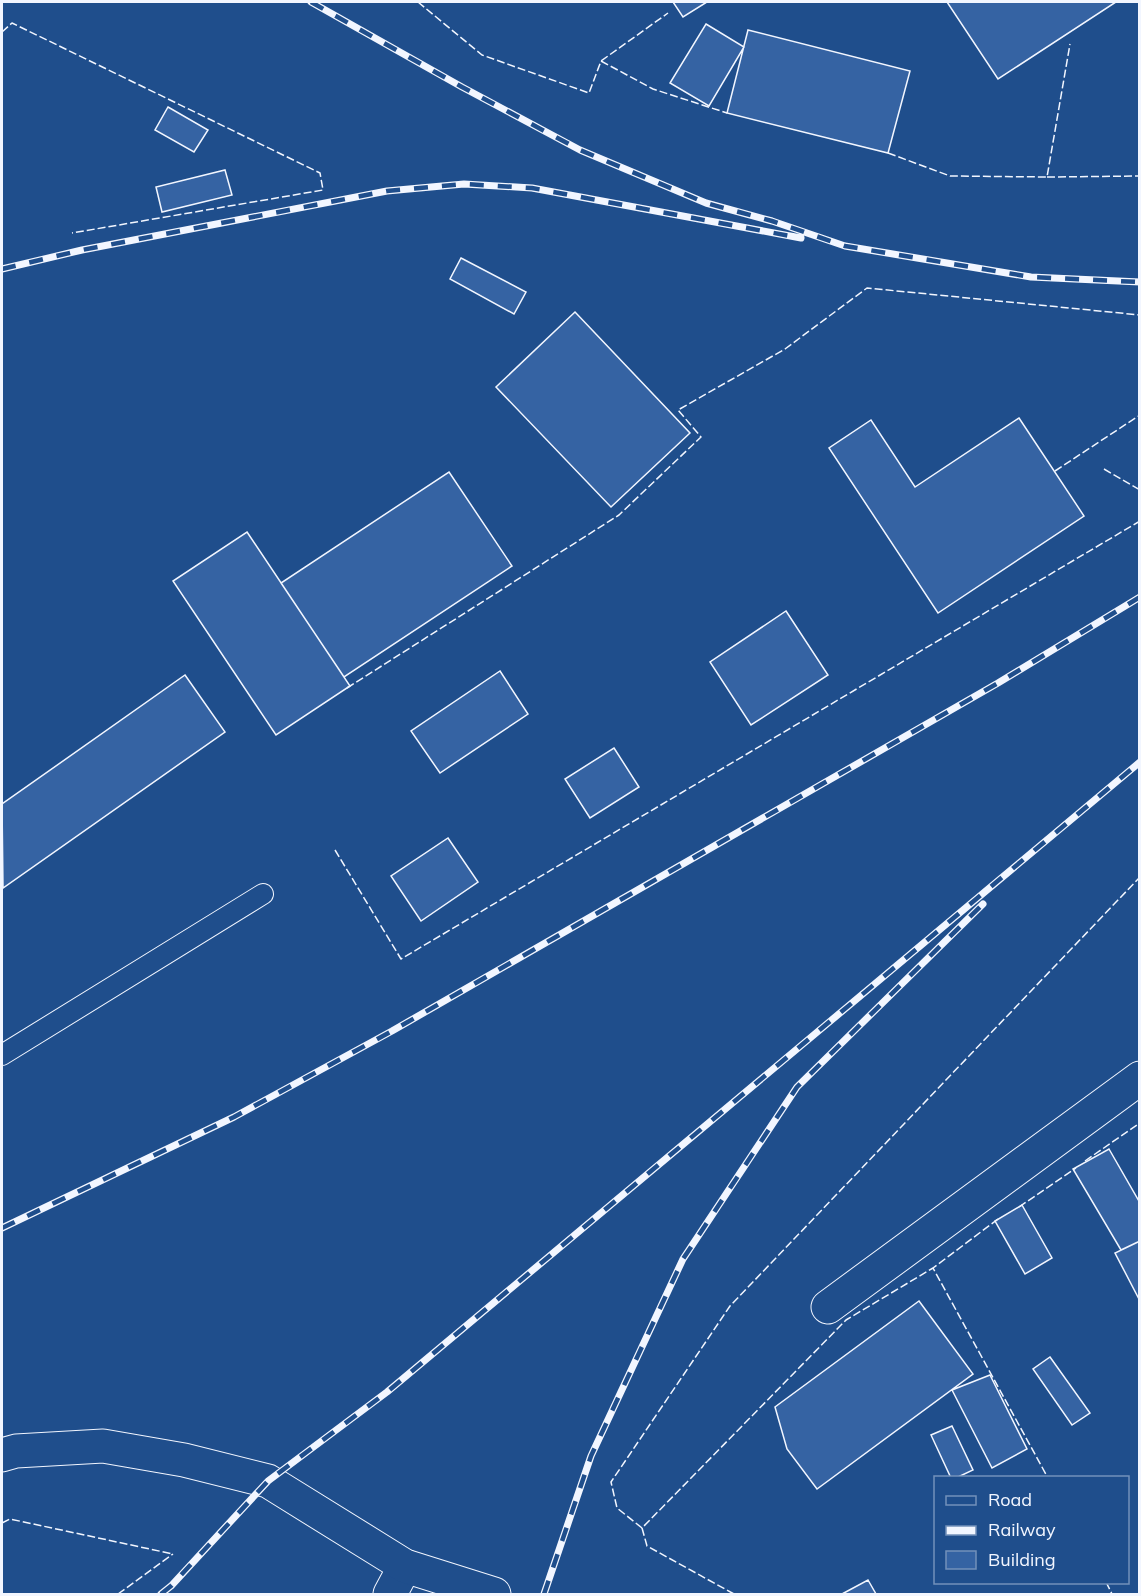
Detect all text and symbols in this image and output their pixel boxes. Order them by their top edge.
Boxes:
legend [934,1476,1129,1584]
text: Road [988,1488,1032,1511]
text: Railway [988,1518,1056,1541]
text: Building [988,1548,1056,1571]

